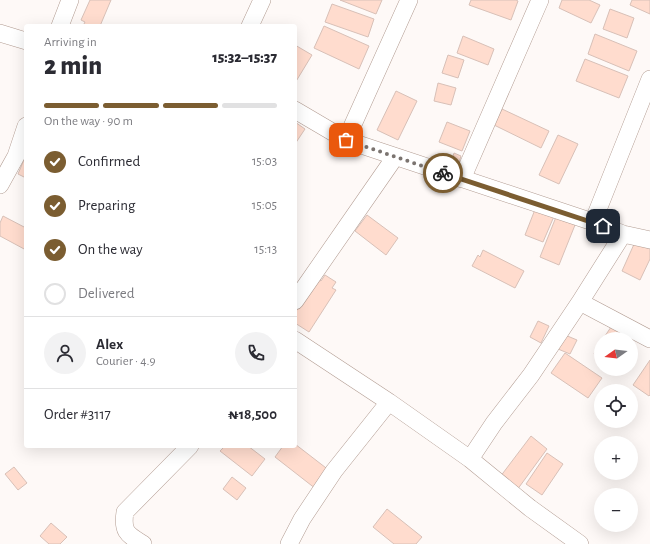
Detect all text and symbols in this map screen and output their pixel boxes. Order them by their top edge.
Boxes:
text: Arriving in [44,36,97,49]
text: 15:32–15:37 [212,50,277,65]
text: 2 min [44,53,102,79]
text: On the way · 90 m [44,115,133,128]
pin [329,123,363,157]
icon: bag [335,129,357,151]
icon: check [44,151,66,173]
courier [423,153,463,193]
text: Confirmed [78,154,140,169]
text: 15:03 [252,155,277,168]
icon: bike [432,162,454,184]
icon: check [44,195,66,217]
text: Preparing [78,198,135,213]
text: 15:05 [252,199,277,212]
pin [586,209,620,243]
icon: home [592,215,614,237]
icon: check [44,239,66,261]
text: On the way [78,242,143,257]
text: 15:13 [254,243,277,256]
text: Delivered [78,286,135,301]
button: person [44,332,86,374]
button: phone [235,332,277,374]
north arrow [594,332,638,376]
map controls [594,332,638,532]
text: Alex [96,337,123,352]
text: Courier · 4.9 [96,355,156,368]
button: locate [594,384,638,428]
text: Order #3117 [44,407,111,422]
text: ₦18,500 [228,407,277,422]
button: + [594,436,638,480]
button: − [594,488,638,532]

